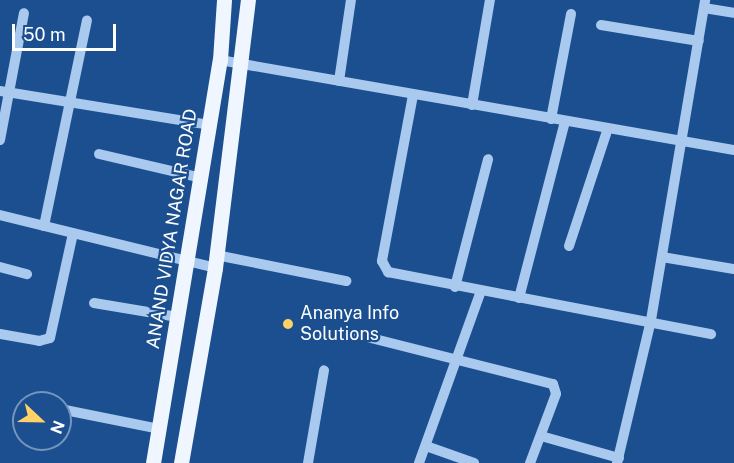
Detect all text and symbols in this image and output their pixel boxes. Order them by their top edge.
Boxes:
scale bar [15,12,118,50]
text: 50 m [23,24,66,45]
street label: ANAND VIDYA NAGAR ROAD [142,107,202,351]
place label: Ananya Info Solutions [300,303,399,346]
marker: Ananya Info Solutions [281,317,295,331]
north arrow [12,391,72,451]
text: N [46,418,68,437]

